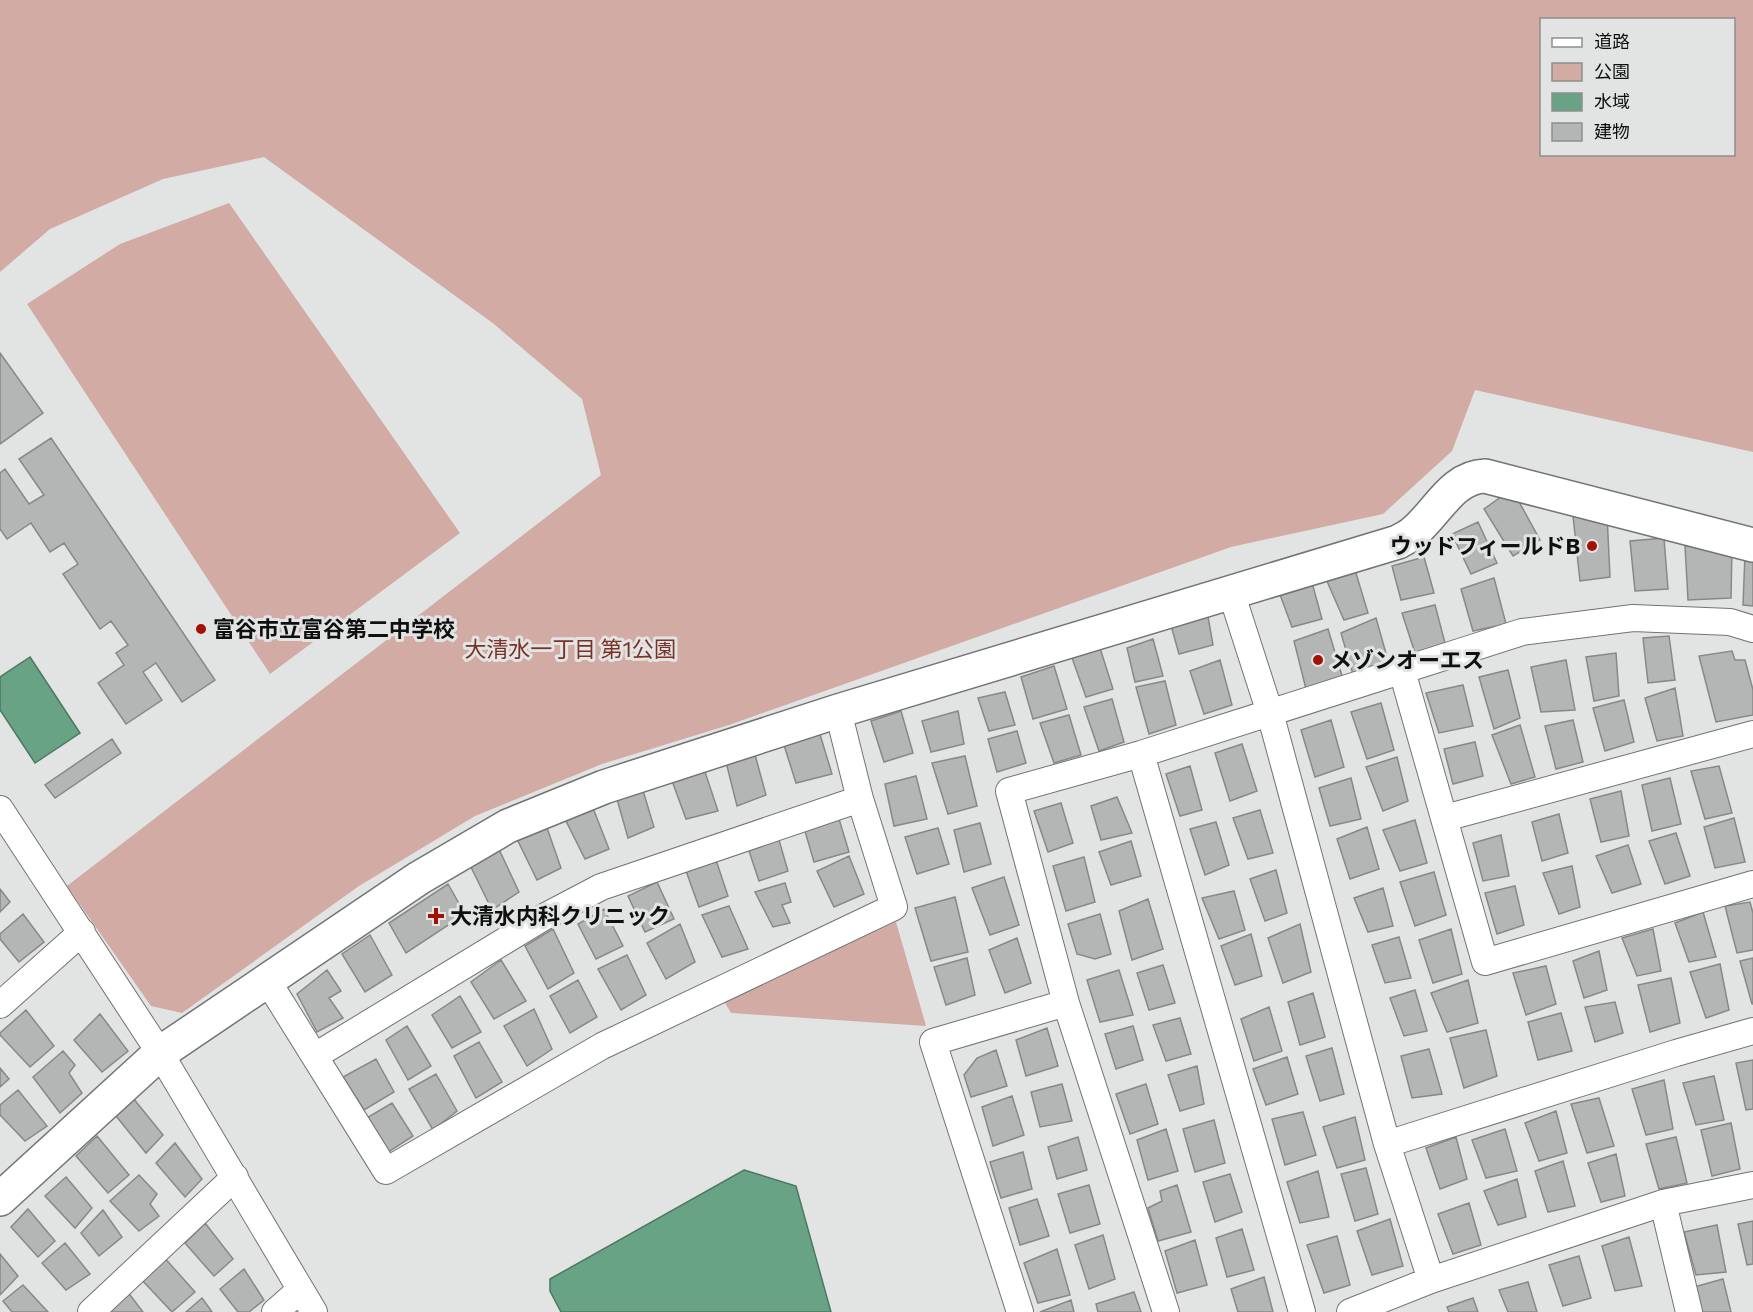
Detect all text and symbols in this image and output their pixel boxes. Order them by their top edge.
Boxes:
legend [1540,18,1735,156]
text: 道路 [1594,30,1630,52]
text: 公園 [1594,60,1630,82]
text: 水域 [1594,90,1630,112]
text: 建物 [1594,120,1630,142]
place label: ウッドフィールドB [1390,532,1580,559]
marker: ウッドフィールドB [1585,539,1599,553]
place label: 富谷市立富谷第二中学校 [213,615,455,642]
marker: 富谷市立富谷第二中学校 [194,622,208,636]
park label: 大清水一丁目 第1公園 [464,635,676,662]
place label: メゾンオーエス [1330,646,1484,673]
marker: メゾンオーエス [1311,653,1325,667]
place label: 大清水内科クリニック [450,902,670,929]
marker: 大清水内科クリニック [427,907,445,925]

